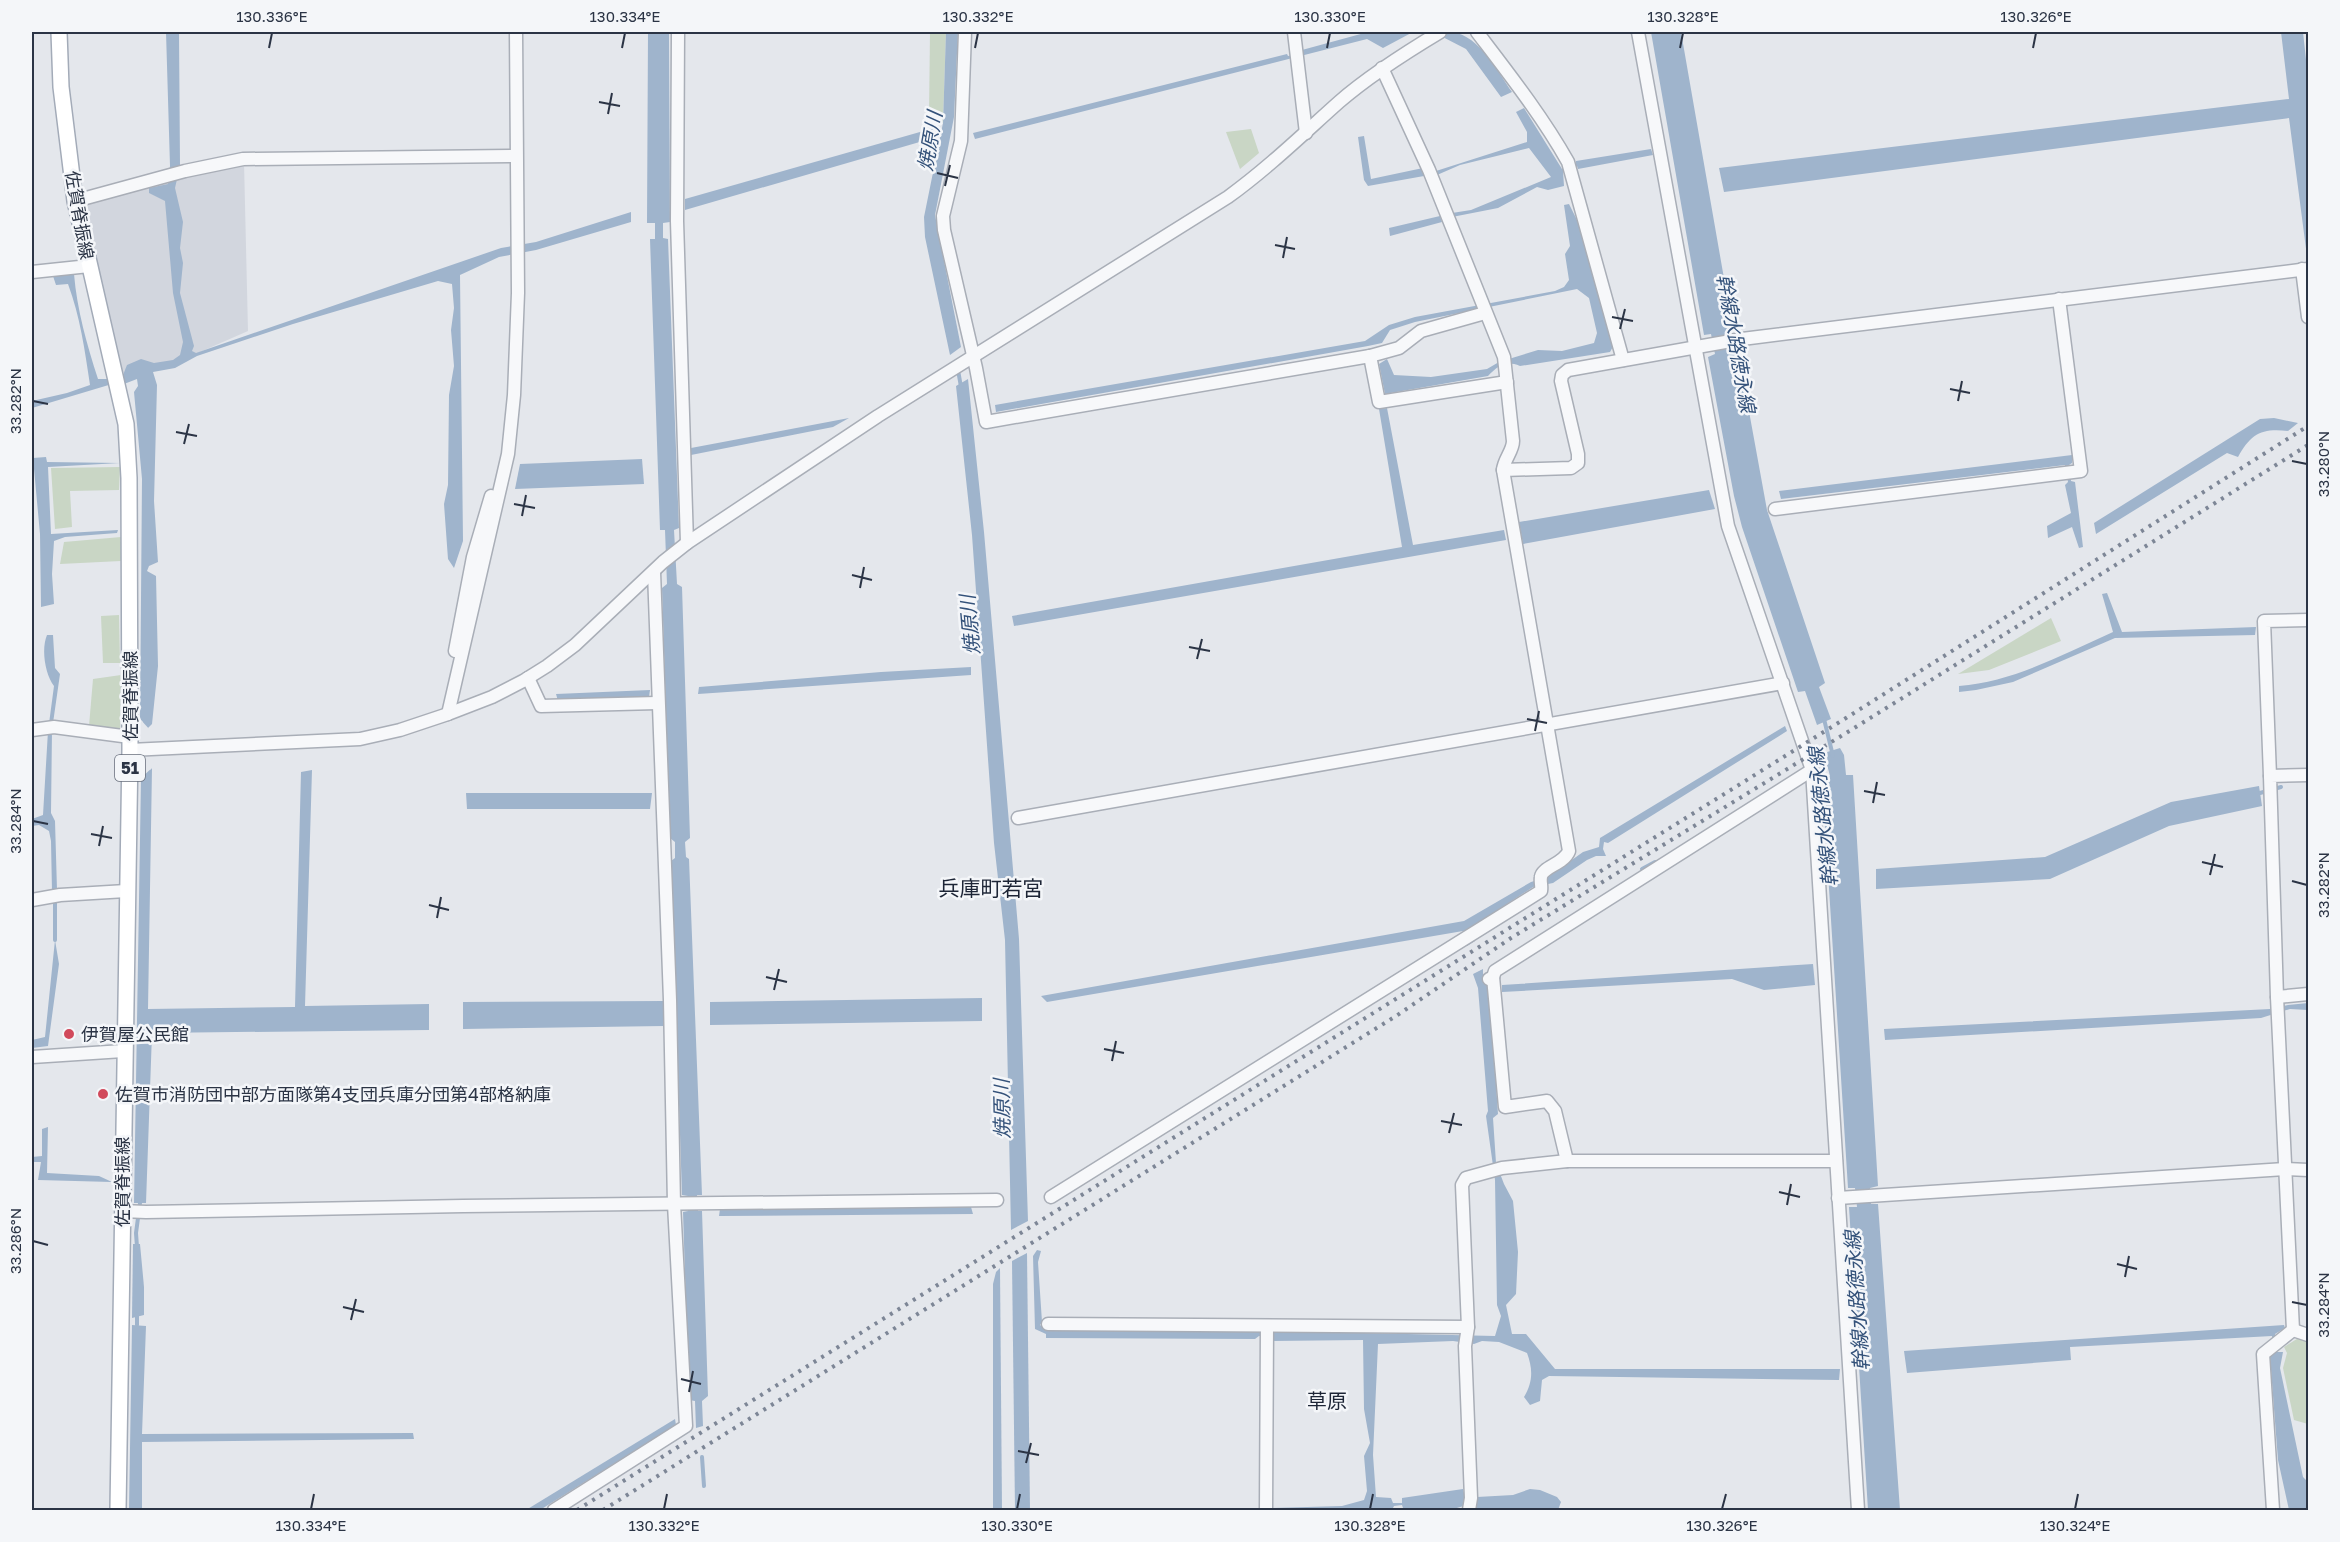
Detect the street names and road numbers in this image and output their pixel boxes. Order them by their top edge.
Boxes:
street label: 佐賀脊振線 [61,169,99,261]
street label: 佐賀脊振線 [119,651,141,741]
road number: 51 [115,755,145,781]
street label: 佐賀脊振線 [111,1137,133,1227]

